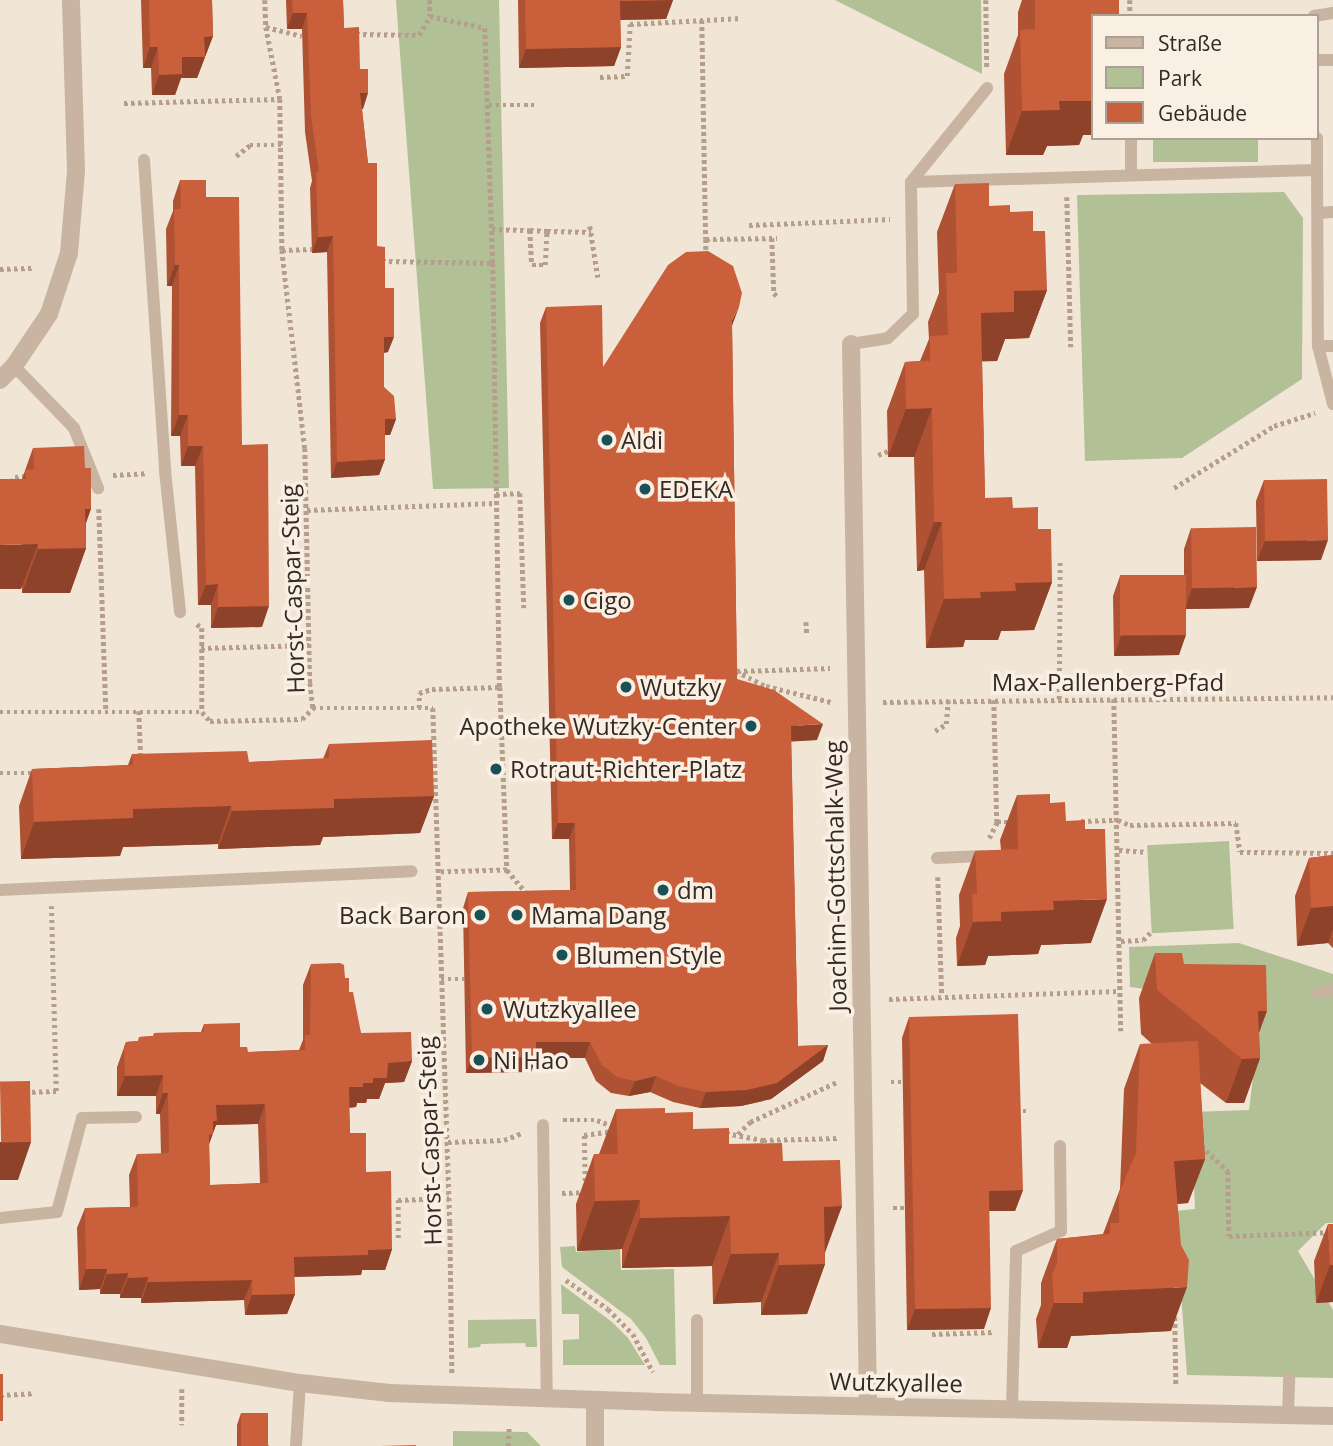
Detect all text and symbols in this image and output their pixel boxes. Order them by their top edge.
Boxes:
legend [1092,14,1319,140]
text: Straße [1158,29,1222,57]
text: Park [1158,64,1202,92]
text: Gebäude [1158,99,1247,127]
place label: Aldi [621,426,663,454]
marker: Aldi [599,432,615,448]
place label: EDEKA [659,475,733,503]
marker: EDEKA [637,481,653,497]
street label: Horst-Caspar-Steig [274,484,310,694]
place label: Cigo [583,586,632,614]
marker: Cigo [561,592,577,608]
street label: Max-Pallenberg-Pfad [992,668,1224,696]
place label: Wutzky [640,673,721,701]
marker: Wutzky [618,679,634,695]
place label: Apotheke Wutzky-Center [459,712,737,740]
marker: Apotheke Wutzky-Center [743,718,759,734]
street label: Joachim-Gottschalk-Weg [818,740,852,1012]
place label: Rotraut-Richter-Platz [510,755,742,783]
marker: Rotraut-Richter-Platz [488,761,504,777]
place label: dm [677,876,714,904]
marker: dm [655,882,671,898]
place label: Back Baron [339,901,466,929]
place label: Mama Dang [531,901,666,929]
marker: Back Baron [472,907,488,923]
marker: Mama Dang [509,907,525,923]
place label: Blumen Style [576,941,722,969]
marker: Blumen Style [554,947,570,963]
place label: Wutzkyallee [503,995,637,1023]
marker: Wutzkyallee [477,999,497,1019]
street label: Horst-Caspar-Steig [411,1036,447,1246]
place label: Ni Hao [493,1046,569,1074]
marker: Ni Hao [471,1052,487,1068]
street label: Wutzkyallee [829,1366,963,1398]

